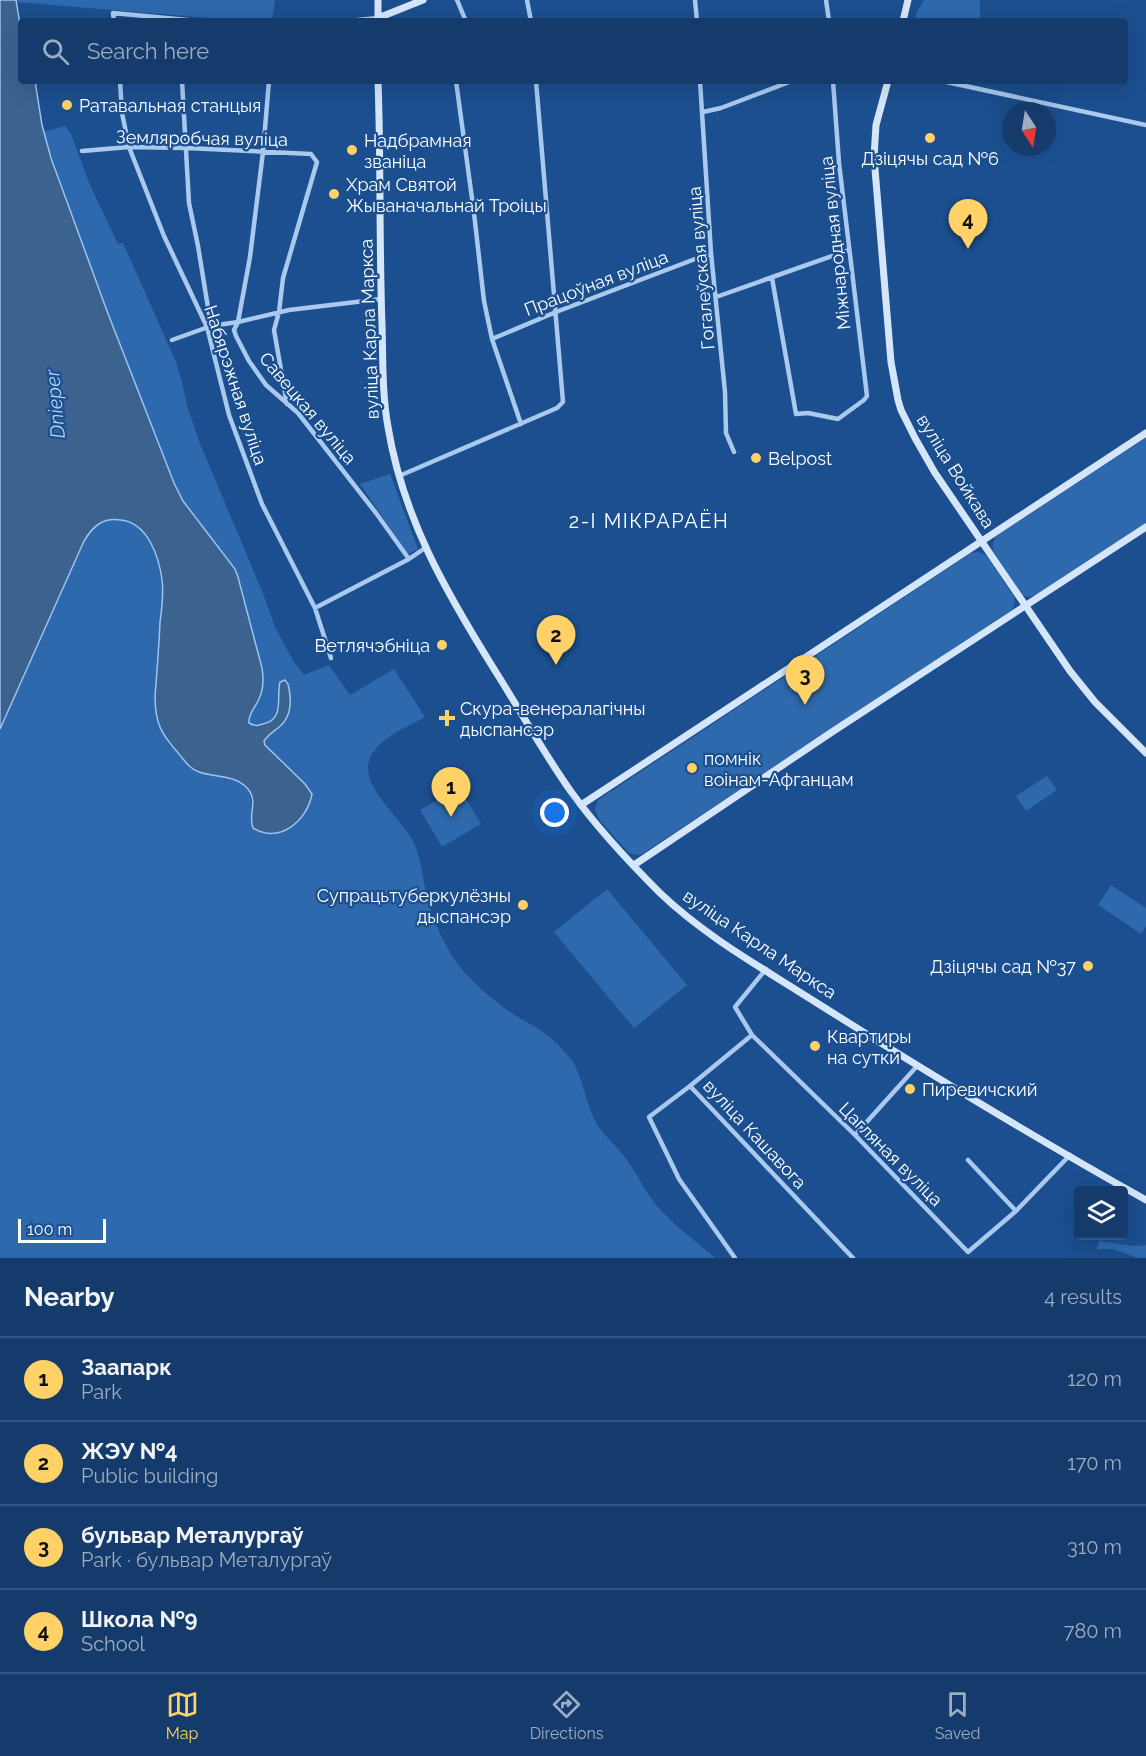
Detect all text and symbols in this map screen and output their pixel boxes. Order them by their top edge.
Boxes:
search box [18,18,1128,84]
icon: search [39,35,72,68]
text: Search here [87,38,209,64]
place label: Ратавальная станцыя [79,95,261,116]
marker: Ратавальная станцыя [60,98,74,112]
north arrow [1002,102,1056,156]
street label: Земляробчая вуліца [116,126,288,150]
place label: Надбрамная званіца [364,130,472,172]
marker: Дзіцячы сад №6 [923,131,937,145]
marker: Надбрамная званіца [345,143,359,157]
place label: Дзіцячы сад №6 [861,148,999,169]
street label: Міжнародная вуліца [815,155,855,331]
place label: Храм Святой Жываначальнай Троіцы [346,174,547,216]
street label: Гогалеўская вуліца [683,186,719,350]
marker: Храм Святой Жываначальнай Троіцы [327,187,341,201]
pin: 4 [948,200,988,249]
street label: вуліца Карла Маркса [355,238,383,420]
street label: Працоўная вуліца [521,246,671,320]
street label: Набярэжная вуліца [200,303,272,467]
street label: Савецкая вуліца [255,348,361,468]
water label: Dnieper [40,367,70,440]
street label: вуліца Войкава [913,410,999,532]
place label: Belpost [768,448,832,469]
marker: Belpost [749,451,763,465]
district label: 2-І МІКРАРАЁН [569,509,729,533]
pin: 2 [536,616,576,665]
place label: Ветлячэбніца [314,635,430,656]
marker: Ветлячэбніца [435,638,449,652]
pin: 3 [786,656,824,705]
place label: Скура-венералагічны дыспансэр [460,698,645,740]
marker: Скура-венералагічны дыспансэр [438,709,456,727]
place label: помнік воінам-Афганцам [704,748,854,790]
marker: помнік воінам-Афганцам [685,761,699,775]
pin: 1 [432,768,470,817]
your location [540,798,569,827]
place label: Супрацьтуберкулёзны дыспансэр [317,885,511,927]
street label: вуліца Карла Маркса [679,885,841,1003]
marker: Супрацьтуберкулёзны дыспансэр [516,898,530,912]
place label: Дзіцячы сад №37 [930,956,1076,977]
marker: Дзіцячы сад №37 [1081,959,1095,973]
place label: Квартиры на сутки [827,1026,912,1068]
marker: Квартиры на сутки [808,1039,822,1053]
street label: вуліца Кашавога [699,1075,811,1193]
place label: Пиревичский [922,1079,1037,1100]
marker: Пиревичский [903,1082,917,1096]
street label: Цагляная вуліца [835,1098,947,1210]
map controls [1074,1186,1128,1240]
button: layers [1074,1186,1128,1240]
scale bar [18,1216,106,1244]
text: 100 m [27,1220,72,1239]
text: Nearby [24,1282,114,1312]
text: 4 results [1044,1285,1122,1309]
text: Заапарк [81,1354,172,1380]
text: 1 [39,1367,48,1391]
text: 120 m [1067,1367,1122,1391]
text: Park [81,1380,122,1404]
text: ЖЭУ №4 [81,1438,178,1464]
text: 2 [38,1451,49,1475]
text: 170 m [1067,1451,1122,1475]
text: Public building [81,1464,218,1488]
text: бульвар Металургаў [81,1522,304,1548]
text: 3 [38,1535,49,1559]
text: 310 m [1067,1535,1122,1559]
text: Park · бульвар Металургаў [81,1548,332,1572]
text: Школа №9 [81,1606,198,1632]
text: 4 [38,1619,49,1643]
text: 780 m [1064,1619,1122,1643]
text: School [81,1632,145,1656]
tab: Map [166,1688,199,1743]
tab: Directions [530,1688,604,1743]
tab: Saved [935,1688,980,1743]

